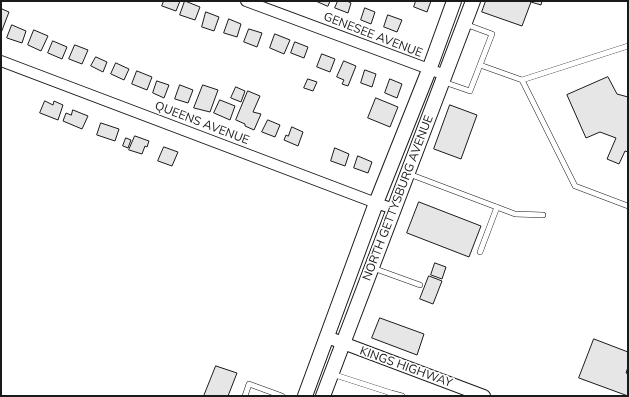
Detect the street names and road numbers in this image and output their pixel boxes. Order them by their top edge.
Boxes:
street label: GENESEE AVENUE [321,9,425,61]
street label: QUEENS AVENUE [153,98,251,148]
street label: NORTH GETTYSBURG AVENUE [360,113,436,283]
street label: KINGS HIGHWAY [358,344,454,390]

